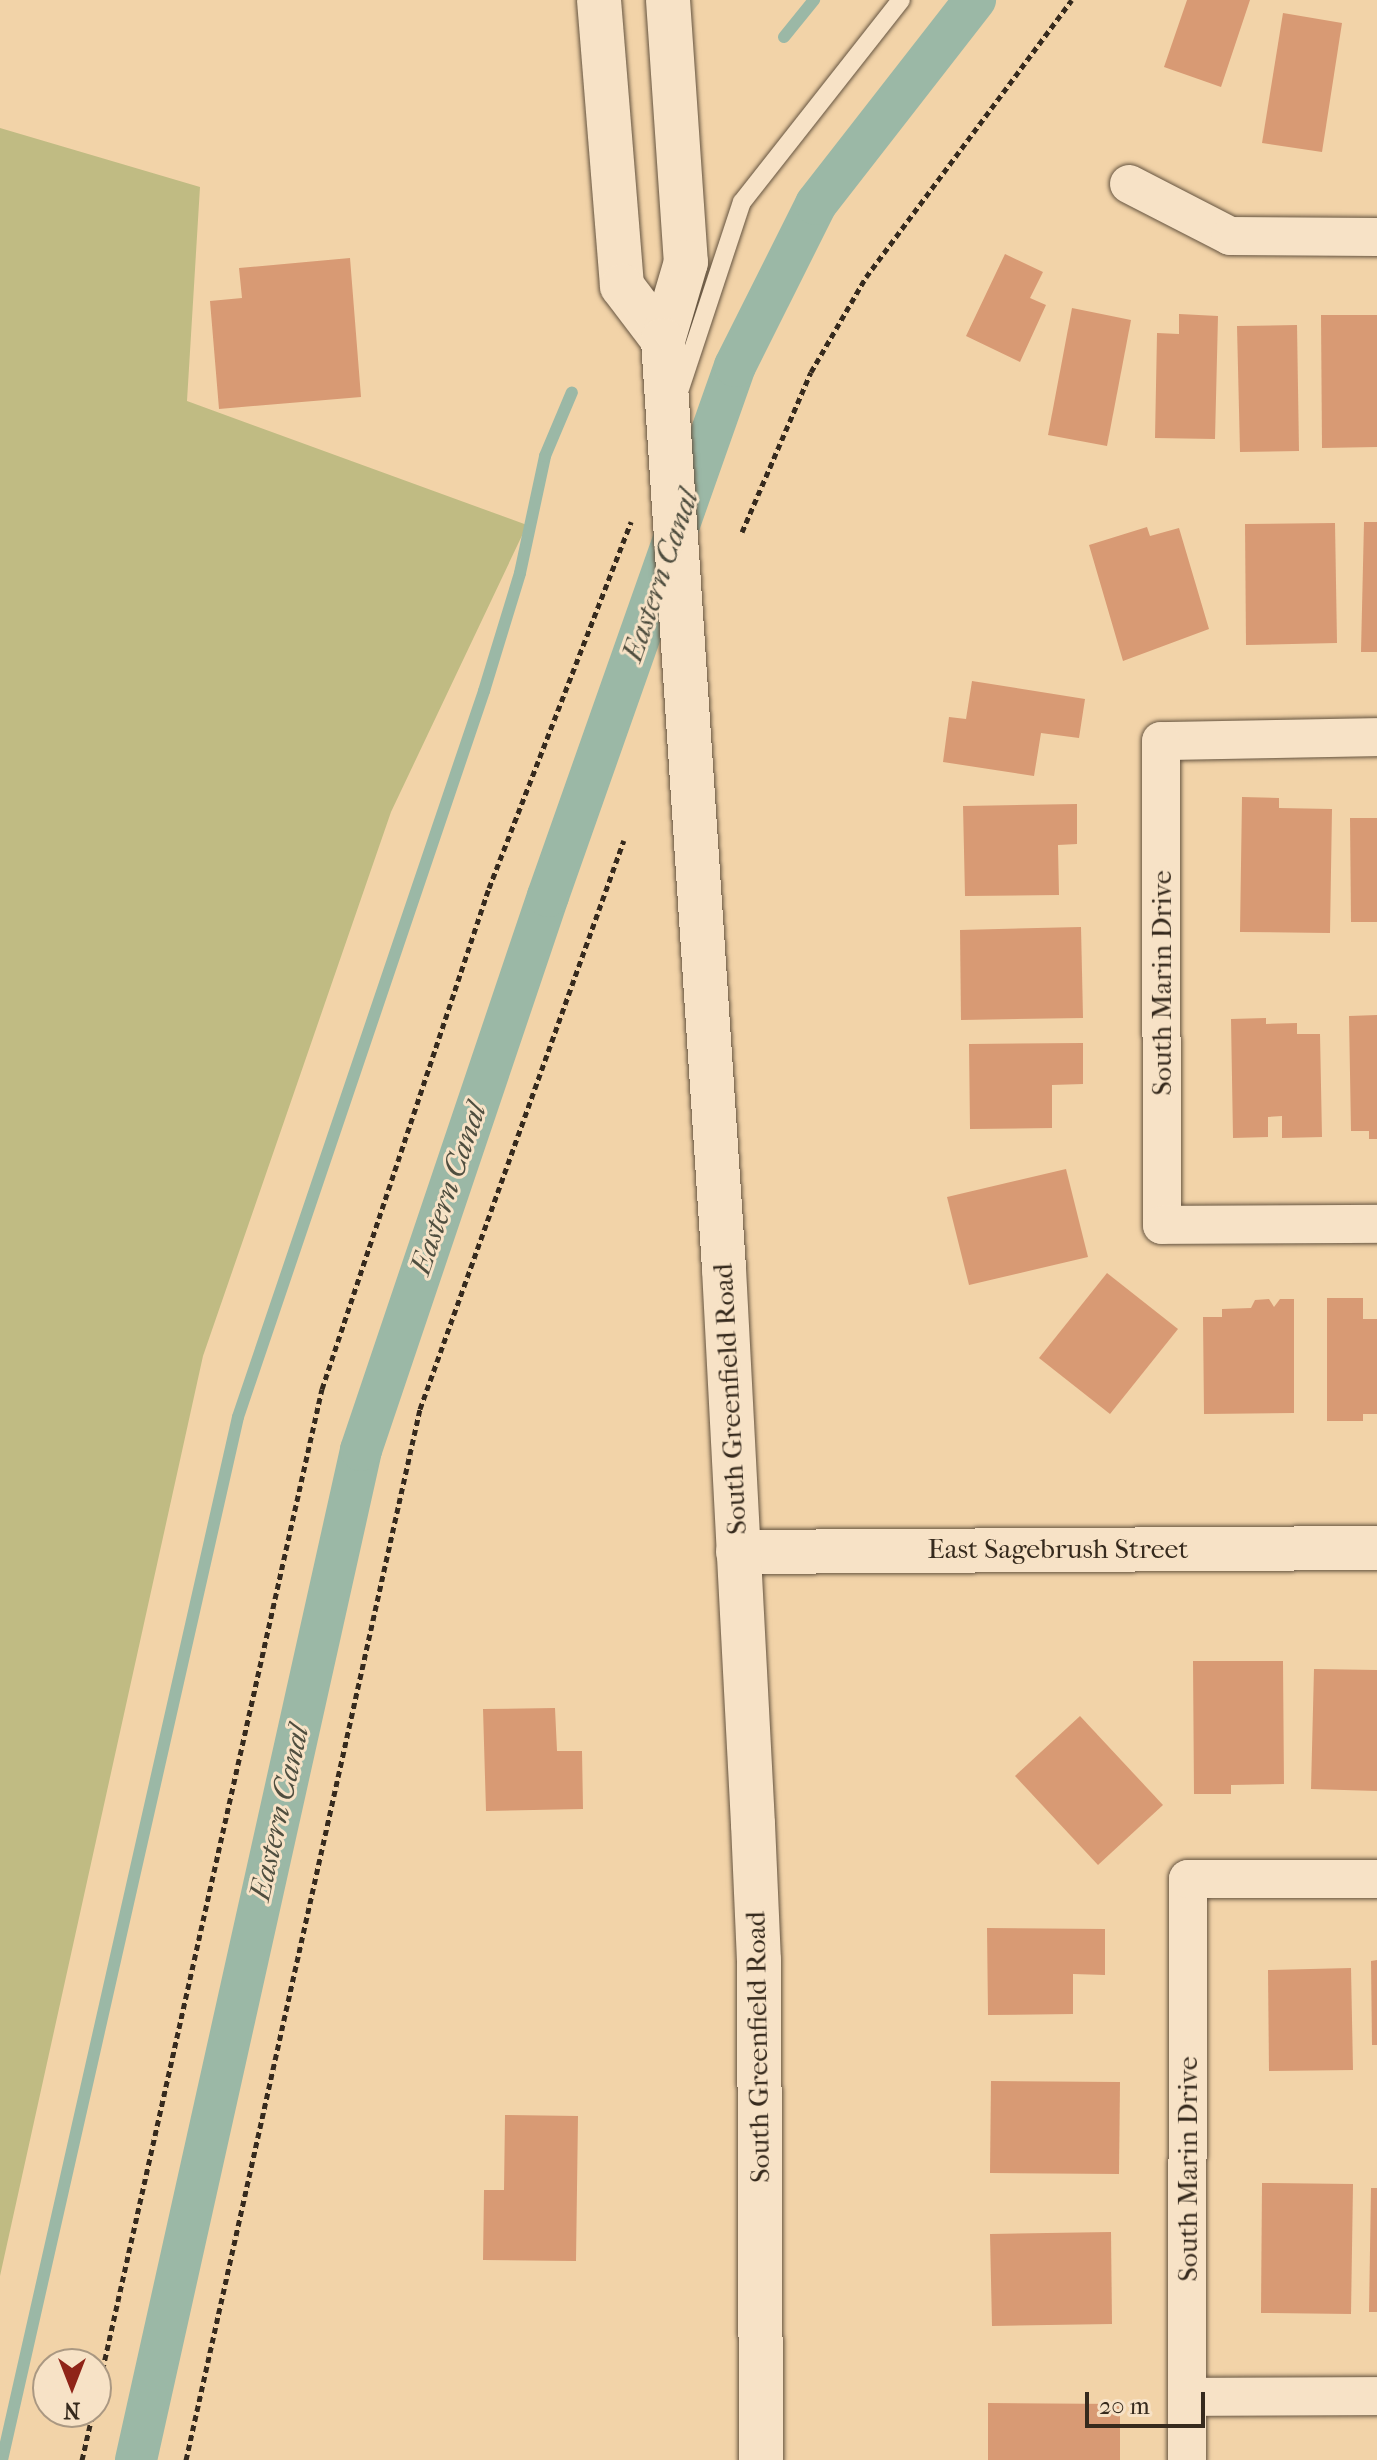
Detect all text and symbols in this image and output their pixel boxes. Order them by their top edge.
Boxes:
water label: Eastern Canal [615,486,707,666]
street label: South Marin Drive [1145,870,1179,1096]
water label: Eastern Canal [403,1099,495,1279]
street label: South Greenfield Road [706,1262,754,1536]
street label: East Sagebrush Street [928,1532,1188,1566]
water label: Eastern Canal [242,1722,318,1904]
street label: South Greenfield Road [739,1911,777,2183]
street label: South Marin Drive [1171,2056,1205,2282]
north arrow [32,2348,112,2428]
scale bar [1089,2376,1209,2426]
text: 20 m [1099,2392,1150,2420]
text: N [64,2397,80,2423]

